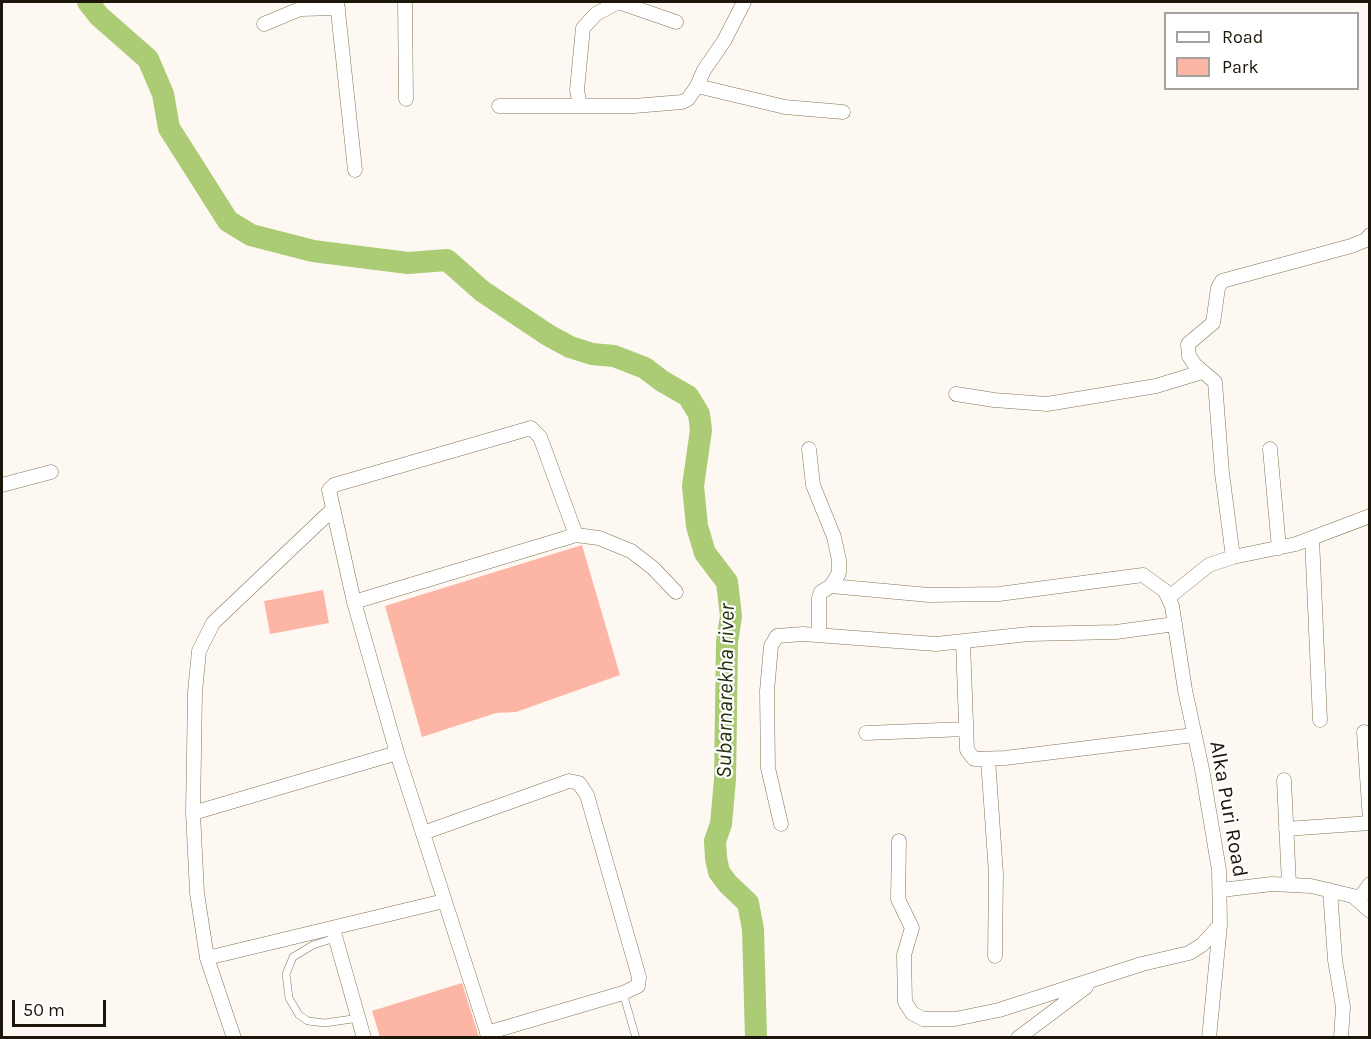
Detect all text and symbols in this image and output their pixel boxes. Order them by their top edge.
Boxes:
legend [1164,12,1359,90]
text: Road [1222,26,1263,48]
text: Park [1222,56,1259,78]
water label: Subarnarekha river [711,603,741,779]
street label: Alka Puri Road [1204,739,1252,879]
scale bar [15,988,110,1026]
text: 50 m [23,999,65,1021]

